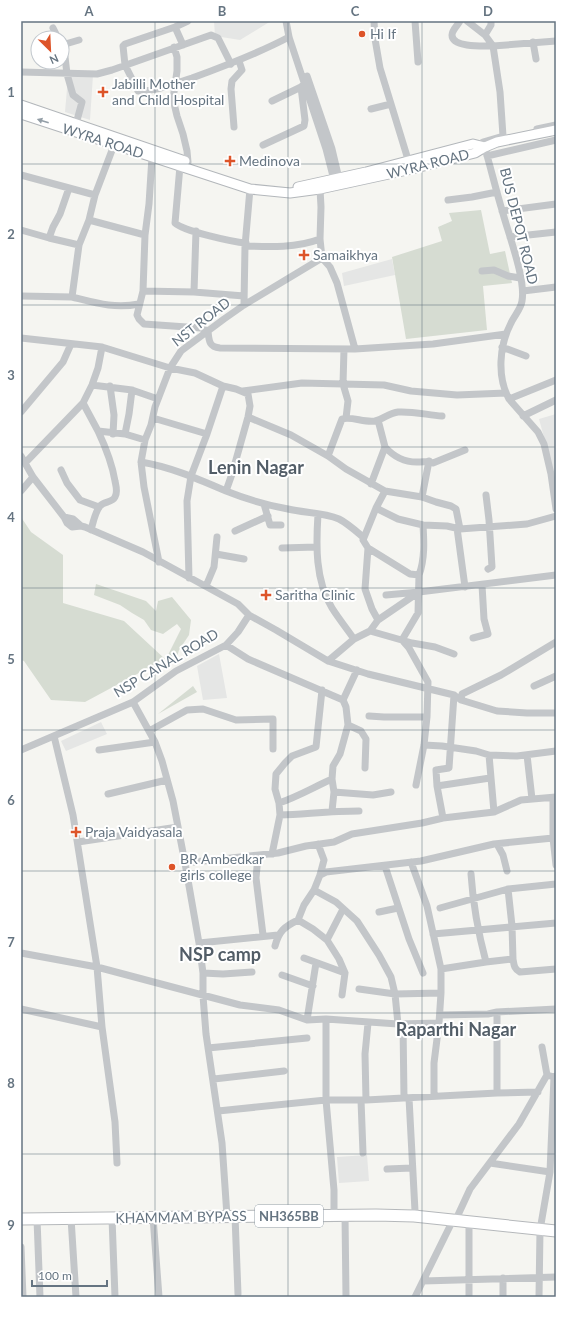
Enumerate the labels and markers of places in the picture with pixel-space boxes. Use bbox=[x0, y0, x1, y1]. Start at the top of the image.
place label: Hi If bbox=[370, 25, 396, 42]
marker: Hi If bbox=[357, 29, 367, 39]
place label: Jabilli Mother and Child Hospital bbox=[112, 75, 224, 108]
marker: Jabilli Mother and Child Hospital bbox=[97, 86, 109, 98]
place label: Medinova bbox=[239, 152, 300, 169]
marker: Medinova bbox=[224, 155, 236, 167]
place label: Samaikhya bbox=[313, 246, 378, 263]
marker: Samaikhya bbox=[298, 249, 310, 261]
place label: Saritha Clinic bbox=[275, 586, 355, 603]
marker: Saritha Clinic bbox=[260, 589, 272, 601]
place label: Praja Vaidyasala bbox=[85, 823, 183, 840]
marker: Praja Vaidyasala bbox=[70, 826, 82, 838]
place label: BR Ambedkar girls college bbox=[180, 850, 264, 883]
marker: BR Ambedkar girls college bbox=[167, 862, 177, 872]

